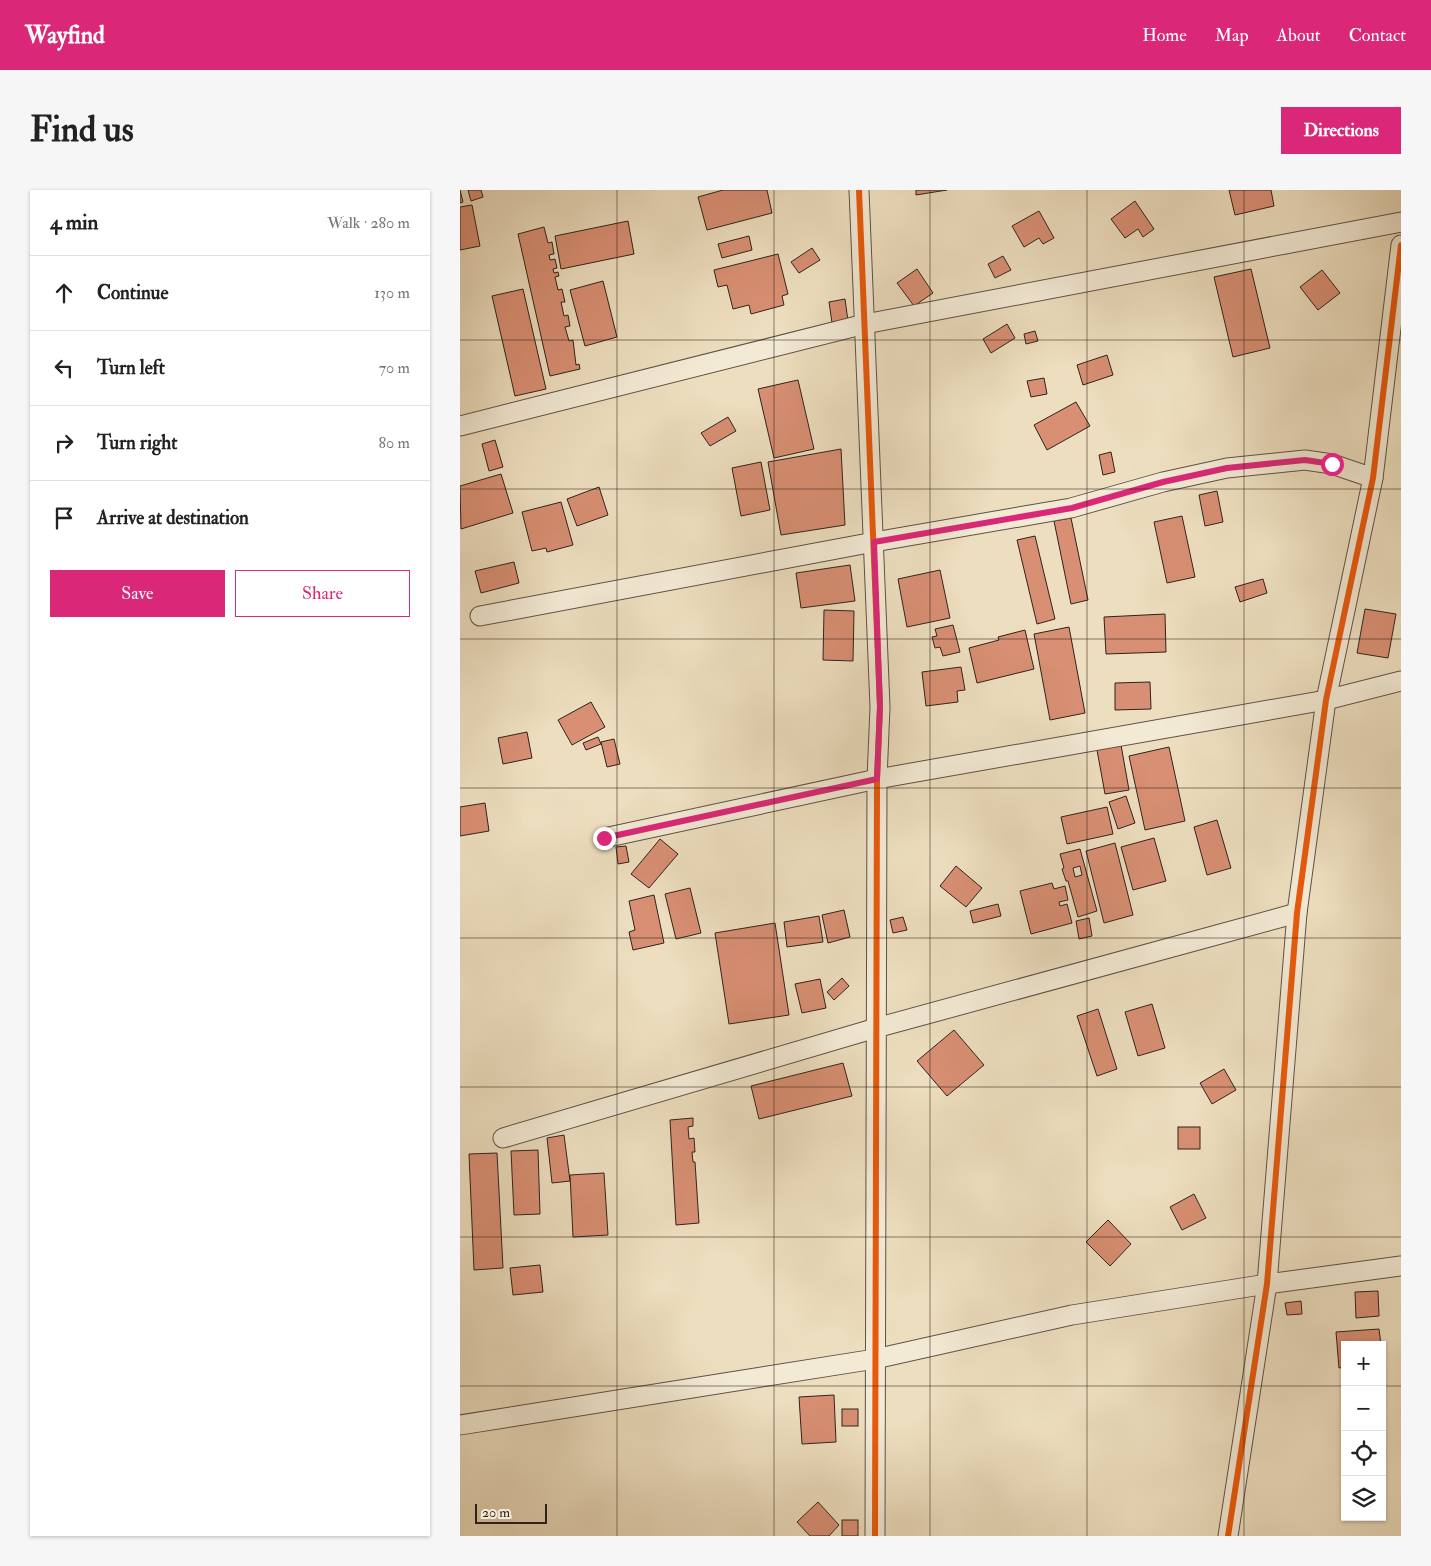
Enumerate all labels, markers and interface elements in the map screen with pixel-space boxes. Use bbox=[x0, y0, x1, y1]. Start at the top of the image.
text: Wayfind bbox=[25, 20, 105, 51]
text: Home bbox=[1142, 24, 1187, 47]
text: Map bbox=[1215, 24, 1249, 47]
text: About bbox=[1277, 24, 1321, 47]
text: Contact bbox=[1349, 24, 1406, 47]
button: Directions bbox=[1281, 107, 1401, 154]
text: Find us bbox=[30, 108, 134, 152]
text: 4 min bbox=[50, 209, 98, 236]
text: Walk · 280 m bbox=[327, 213, 410, 233]
icon: ahead bbox=[50, 279, 78, 307]
text: Continue bbox=[97, 281, 168, 305]
text: 130 m bbox=[374, 283, 410, 303]
icon: left bbox=[50, 354, 78, 382]
text: Turn left bbox=[97, 356, 165, 380]
text: 70 m bbox=[379, 358, 410, 378]
icon: right bbox=[50, 429, 78, 457]
text: Turn right bbox=[97, 431, 177, 455]
text: 80 m bbox=[379, 433, 410, 453]
route start bbox=[1321, 453, 1344, 476]
icon: arrive bbox=[50, 504, 78, 532]
text: Arrive at destination bbox=[97, 506, 249, 530]
button: Save bbox=[50, 570, 225, 617]
button: Share bbox=[235, 570, 410, 617]
route end bbox=[593, 827, 616, 850]
map controls bbox=[1341, 1341, 1386, 1521]
button: + bbox=[1341, 1341, 1386, 1386]
button: − bbox=[1341, 1386, 1386, 1431]
button: locate bbox=[1341, 1431, 1386, 1476]
button: layers bbox=[1341, 1476, 1386, 1521]
scale bar bbox=[475, 1501, 548, 1524]
text: 20 m bbox=[482, 1504, 510, 1521]

